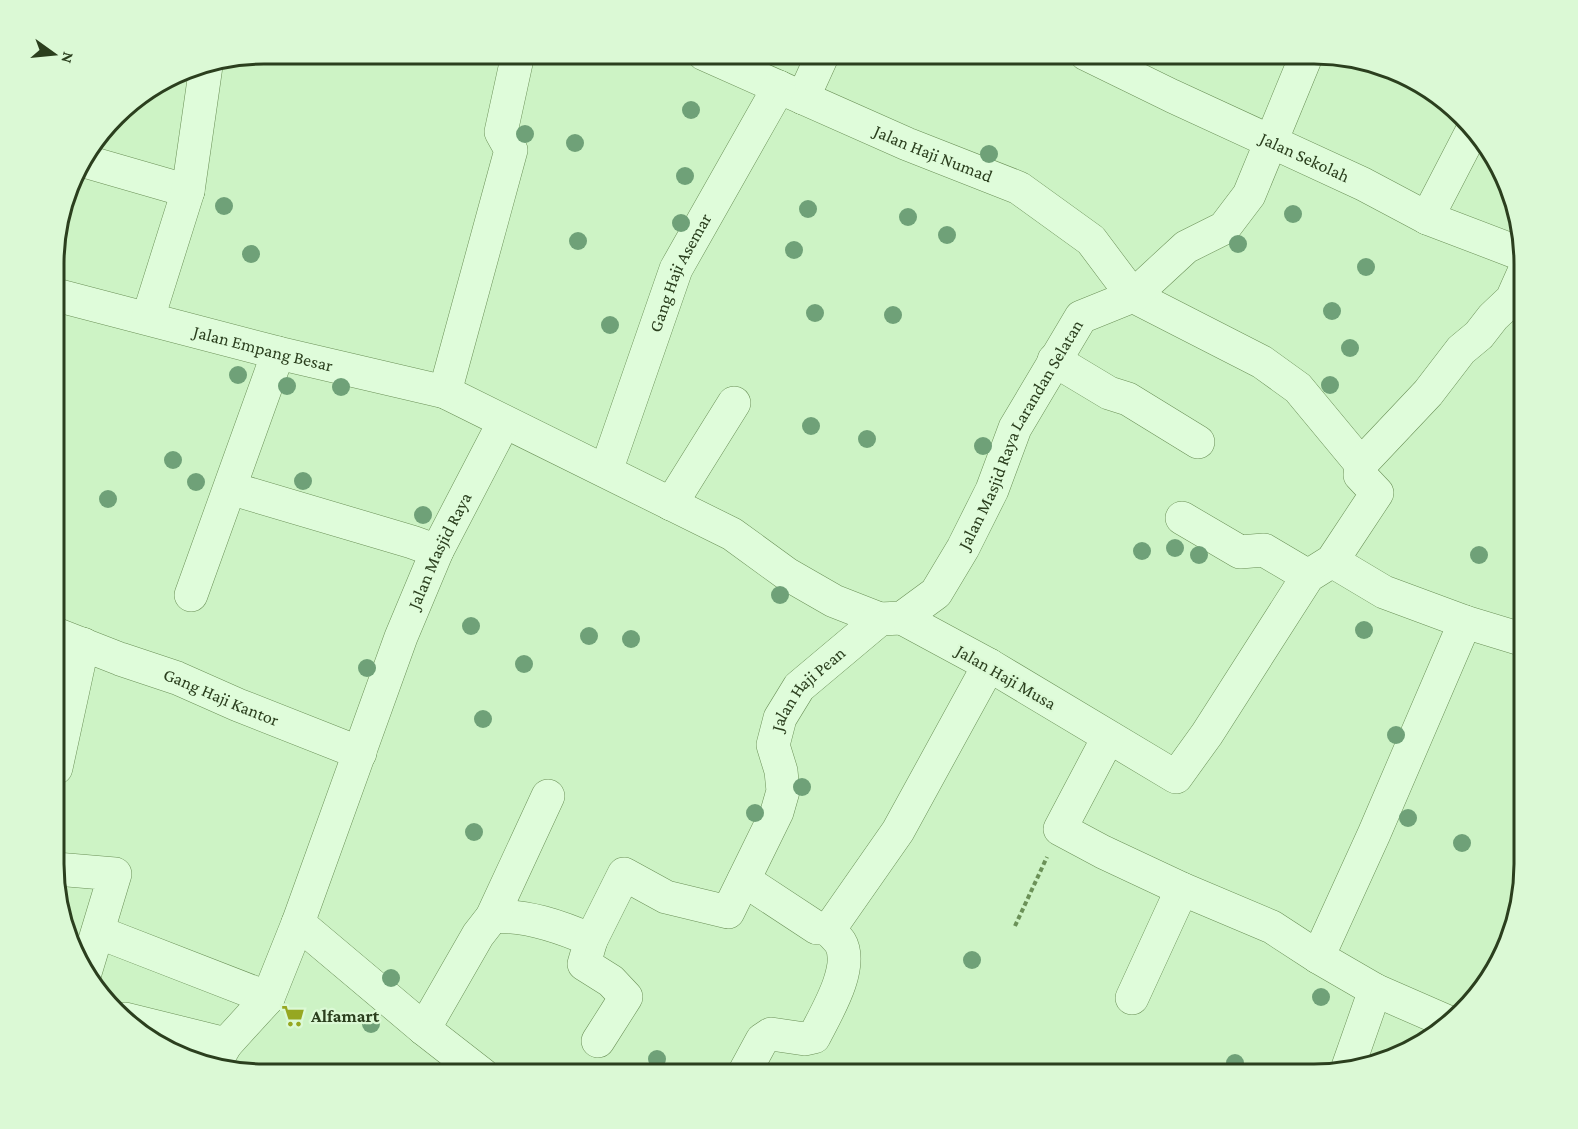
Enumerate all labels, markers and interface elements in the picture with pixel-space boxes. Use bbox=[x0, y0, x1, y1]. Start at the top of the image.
north arrow bbox=[24, 24, 84, 84]
text: N bbox=[58, 50, 78, 65]
street label: Jalan Haji Numad bbox=[869, 120, 996, 187]
street label: Jalan Sekolah bbox=[1255, 127, 1353, 187]
street label: Gang Haji Asemar bbox=[645, 209, 716, 335]
street label: Jalan Masjid Raya Larandan Selatan bbox=[953, 316, 1087, 555]
street label: Jalan Empang Besar bbox=[189, 321, 336, 376]
street label: Jalan Masjid Raya bbox=[403, 489, 476, 614]
street label: Jalan Haji Musa bbox=[950, 639, 1060, 715]
street label: Jalan Haji Pean bbox=[766, 642, 850, 735]
street label: Gang Haji Kantor bbox=[161, 664, 282, 730]
supermarket icon: Alfamart bbox=[280, 1003, 306, 1029]
place label: Alfamart bbox=[310, 1006, 380, 1026]

